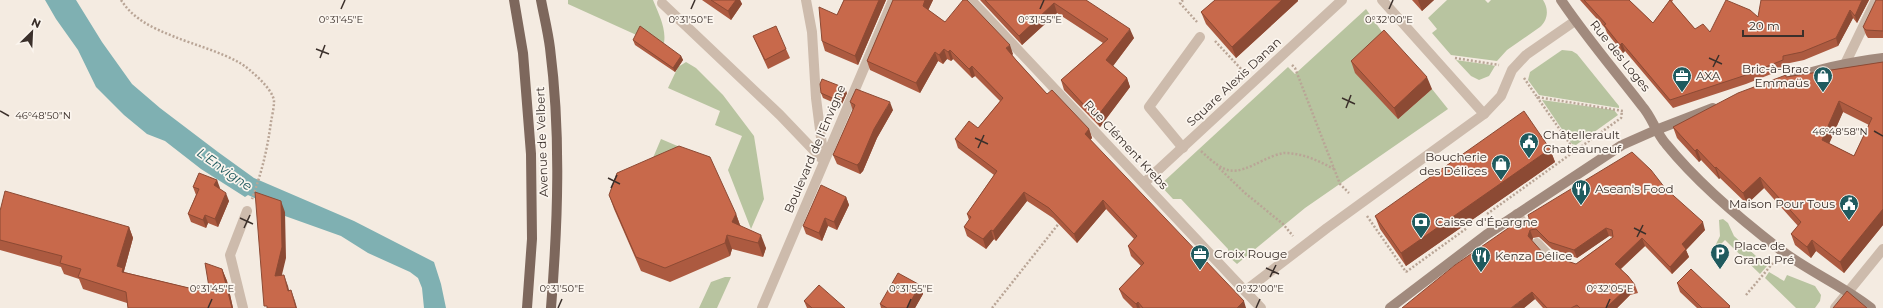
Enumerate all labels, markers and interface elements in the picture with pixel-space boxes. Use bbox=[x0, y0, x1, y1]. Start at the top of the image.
north arrow bbox=[12, 12, 52, 52]
scale bar bbox=[1743, 12, 1803, 38]
text: 0°31'45"E bbox=[319, 13, 364, 26]
text: 0°31'50"E bbox=[668, 13, 714, 26]
text: 0°31'55"E bbox=[1018, 13, 1062, 26]
text: 0°32'00"E bbox=[1365, 13, 1413, 26]
text: N bbox=[29, 15, 43, 31]
street label: Rue des Loges bbox=[1587, 17, 1654, 94]
text: 20 m bbox=[1749, 18, 1780, 33]
street label: Square Alexis Danan bbox=[1183, 34, 1284, 129]
place label: Bric-à-Brac Emmaüs bbox=[1742, 61, 1809, 90]
office icon: AXA bbox=[1671, 65, 1693, 93]
shop icon: Bric-à-Brac Emmaüs bbox=[1812, 65, 1834, 93]
place label: AXA bbox=[1696, 68, 1721, 83]
street label: Boulevard de l'Envigne bbox=[781, 82, 848, 215]
street label: Avenue de Velbert bbox=[532, 86, 551, 197]
street label: Rue Clément Krebs bbox=[1081, 97, 1172, 192]
text: 46°48'50"N bbox=[15, 109, 71, 122]
text: 46°48'58"N bbox=[1812, 125, 1868, 138]
place label: Châtellerault Chateauneuf bbox=[1543, 127, 1622, 156]
public building icon: Châtellerault Chateauneuf bbox=[1518, 131, 1540, 159]
water label: L'Envigne bbox=[194, 144, 256, 194]
place label: Boucherie des Délices bbox=[1419, 149, 1487, 178]
shop icon: Boucherie des Délices bbox=[1490, 153, 1512, 181]
restaurant icon: Asean's Food bbox=[1570, 178, 1592, 206]
place label: Asean's Food bbox=[1595, 181, 1674, 196]
public building icon: Maison Pour Tous bbox=[1838, 193, 1860, 221]
place label: Maison Pour Tous bbox=[1729, 196, 1835, 211]
bank icon: Caisse d'Épargne bbox=[1410, 211, 1432, 239]
place label: Caisse d'Épargne bbox=[1435, 214, 1538, 229]
place label: Place de Grand Pré bbox=[1734, 238, 1794, 267]
parking icon: Place de Grand Pré bbox=[1709, 242, 1731, 270]
office icon: Croix Rouge bbox=[1189, 243, 1211, 271]
restaurant icon: Kenza Délice bbox=[1470, 245, 1492, 273]
place label: Croix Rouge bbox=[1214, 246, 1287, 261]
place label: Kenza Délice bbox=[1495, 248, 1572, 263]
text: 0°31'45"E bbox=[190, 282, 235, 295]
text: 0°31'50"E bbox=[539, 282, 585, 295]
text: 0°31'55"E bbox=[889, 282, 933, 295]
text: 0°32'00"E bbox=[1236, 282, 1284, 295]
text: 0°32'05"E bbox=[1586, 282, 1634, 295]

